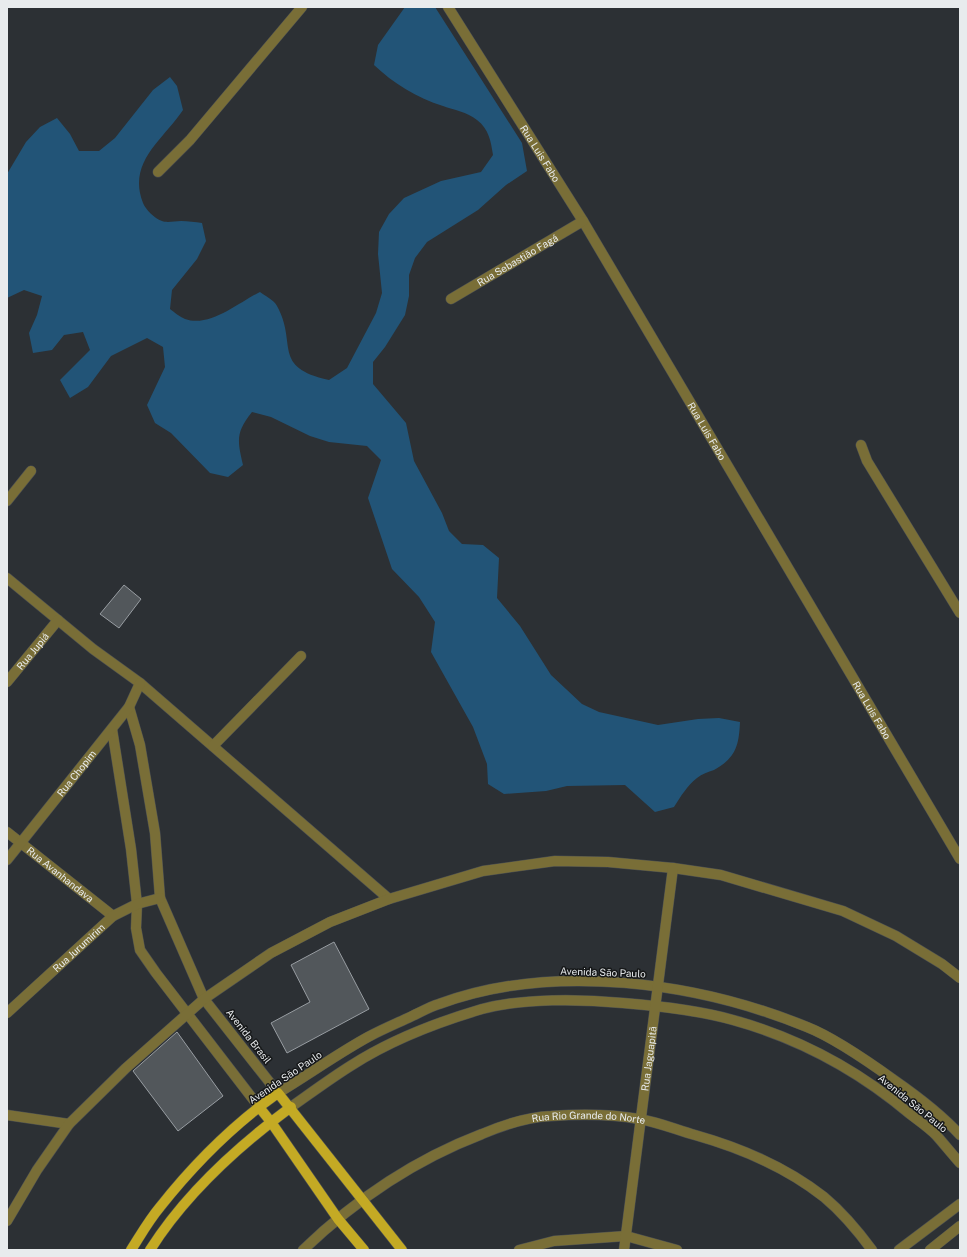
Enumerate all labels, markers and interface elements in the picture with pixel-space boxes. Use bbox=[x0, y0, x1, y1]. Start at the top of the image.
street label: Rua Luis Fabo bbox=[518, 123, 563, 184]
street label: Rua Sebastião Fagá bbox=[475, 231, 560, 288]
street label: Rua Luis Fabo bbox=[685, 400, 729, 462]
street label: Rua Jupiá bbox=[14, 630, 51, 672]
street label: Rua Luis Fabo bbox=[850, 679, 894, 741]
street label: Rua Chopim bbox=[54, 748, 98, 799]
street label: Rua Avanhandava bbox=[24, 844, 96, 904]
street label: Rua Jurumirim bbox=[50, 921, 107, 974]
street label: Avenida São Paulo bbox=[560, 965, 646, 980]
street label: Avenida Brasil bbox=[224, 1006, 274, 1066]
street label: Rua Jaguapitã bbox=[638, 1025, 659, 1092]
street label: Avenida São Paulo bbox=[246, 1048, 324, 1106]
street label: Avenida São Paulo bbox=[876, 1071, 950, 1135]
street label: Rua Rio Grande do Norte bbox=[531, 1109, 647, 1126]

